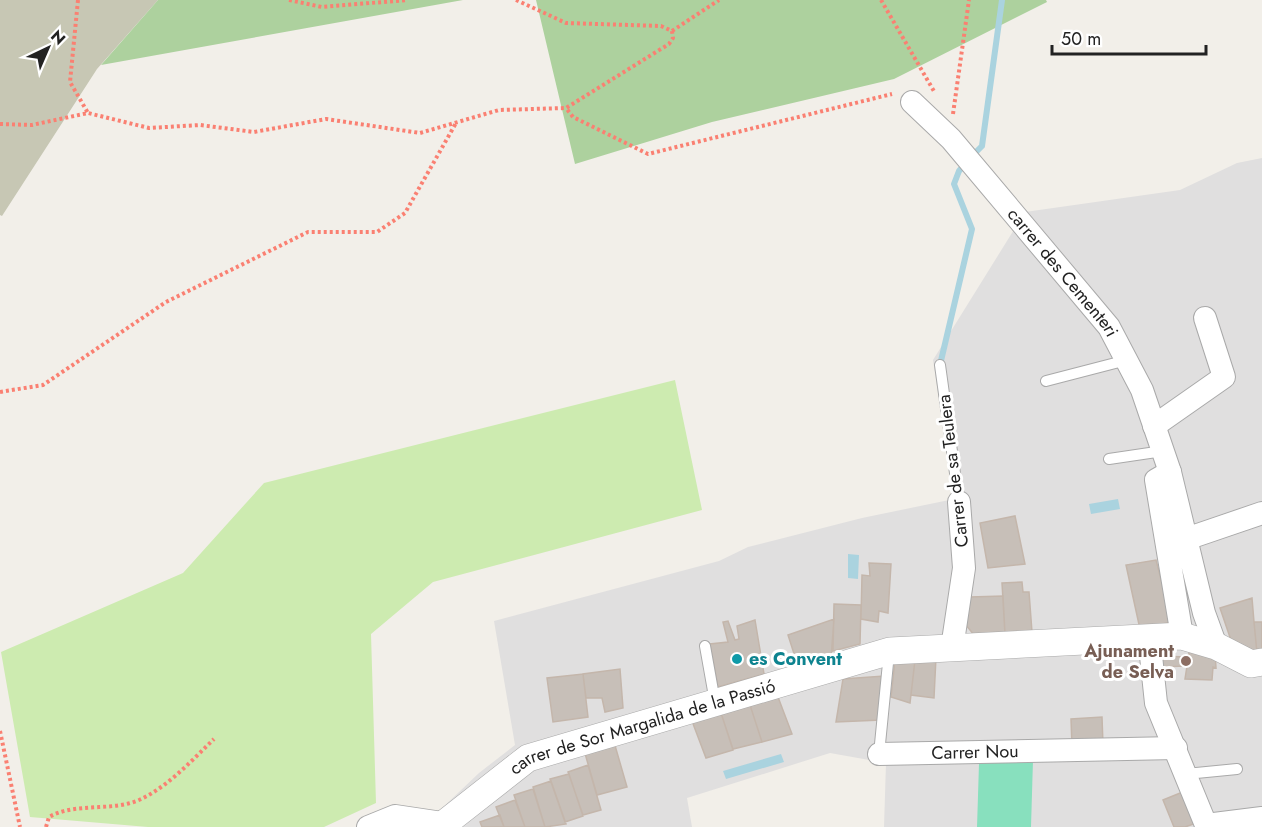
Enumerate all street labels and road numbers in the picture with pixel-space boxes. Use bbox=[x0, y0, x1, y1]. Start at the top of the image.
street label: carrer des Cementeri bbox=[1001, 202, 1125, 341]
street label: Carrer de sa Teulera bbox=[931, 393, 975, 549]
street label: carrer de Sor Margalida de la Passió bbox=[504, 673, 778, 781]
street label: Carrer Nou bbox=[931, 738, 1019, 766]

